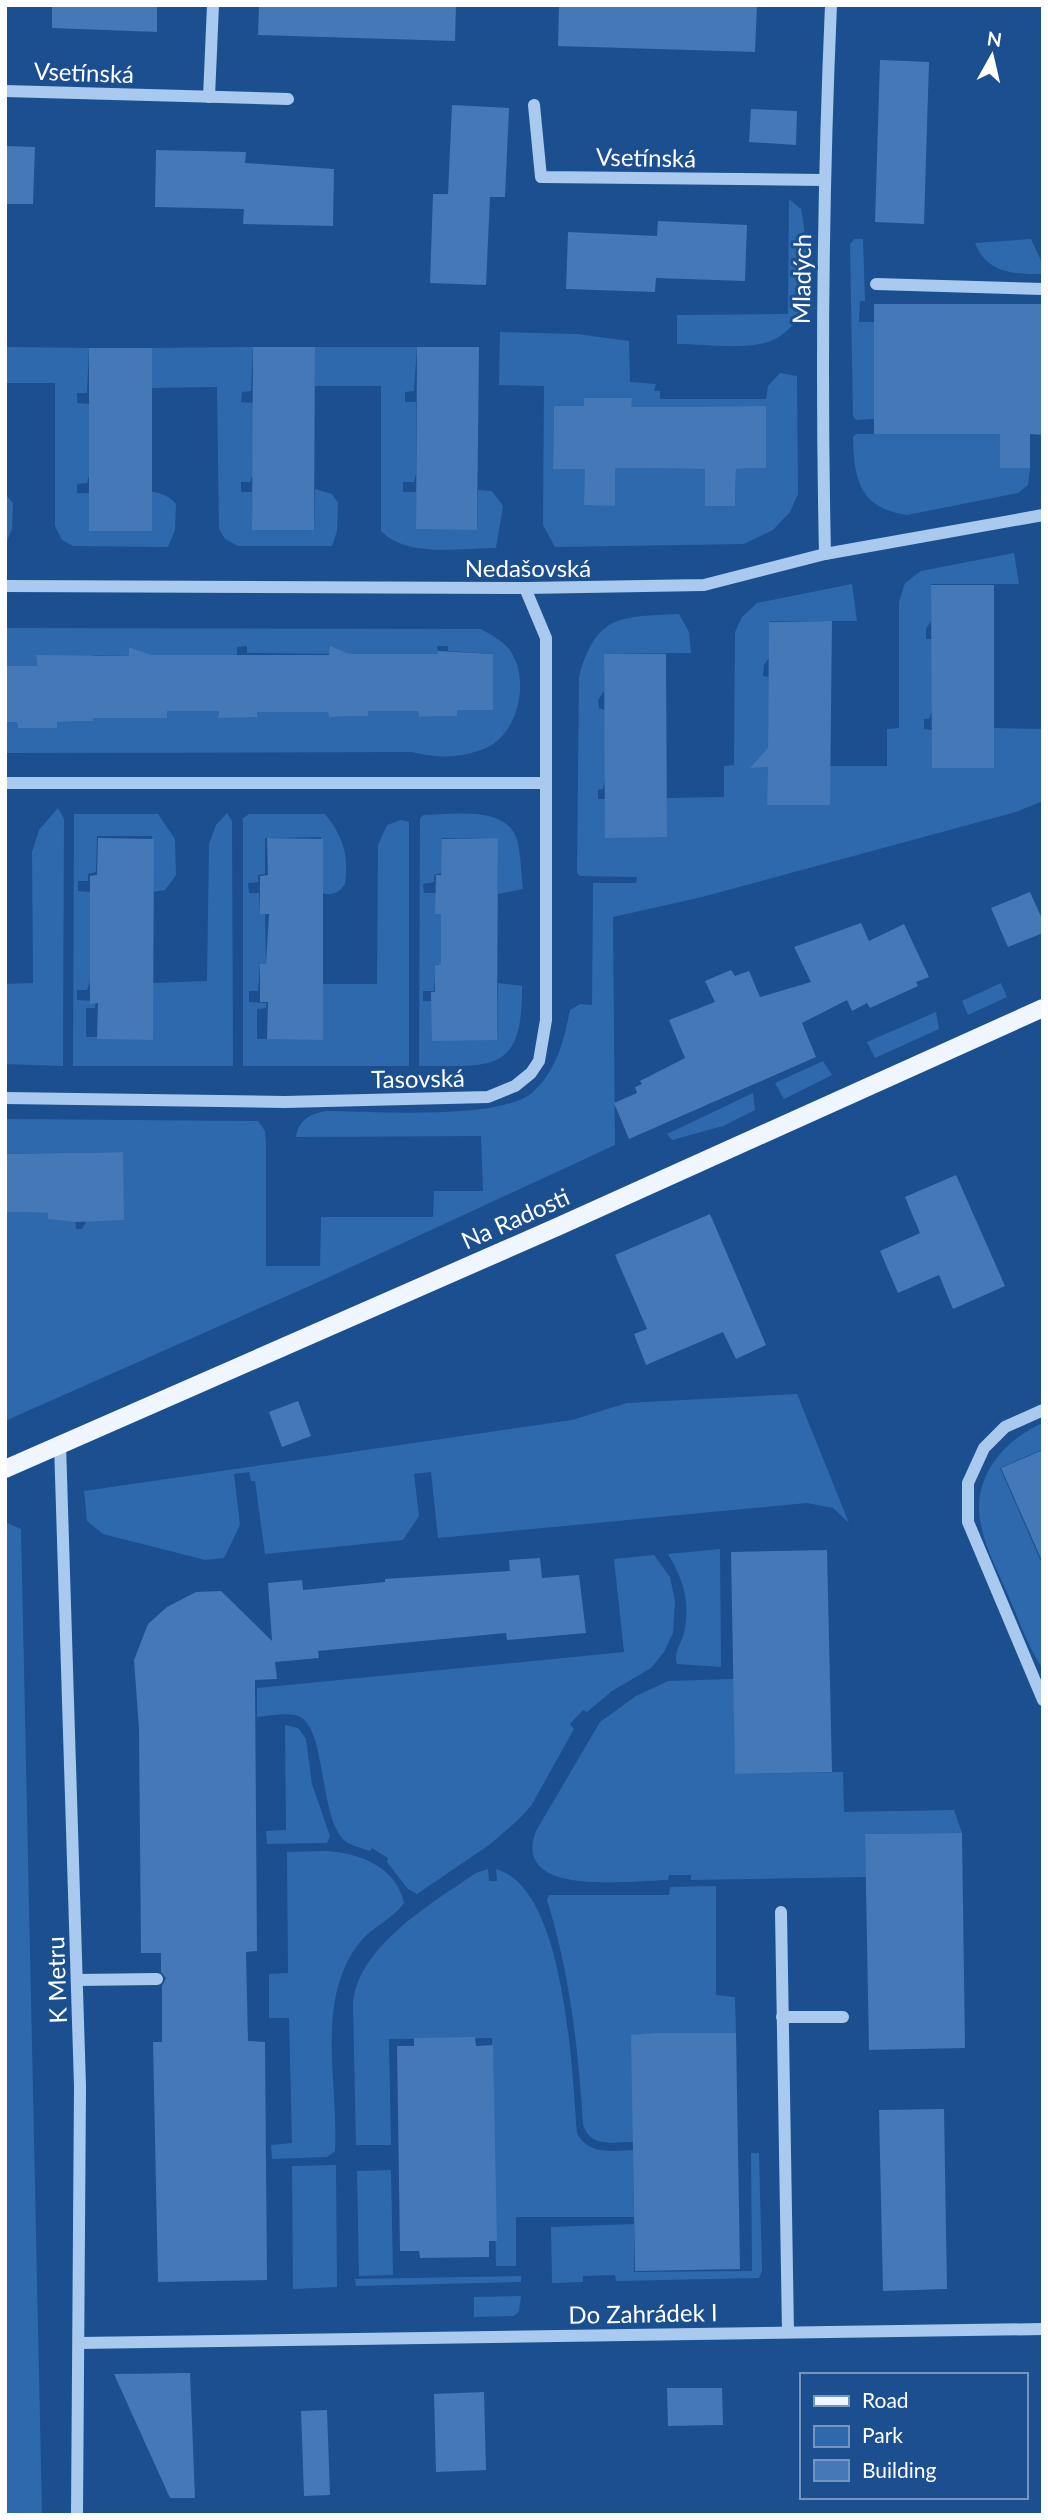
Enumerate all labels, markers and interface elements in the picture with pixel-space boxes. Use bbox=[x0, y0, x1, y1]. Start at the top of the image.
north arrow bbox=[957, 21, 1027, 91]
text: N bbox=[986, 26, 1003, 51]
street label: Vsetínská bbox=[33, 56, 135, 88]
street label: Vsetínská bbox=[596, 142, 696, 172]
street label: Mladých bbox=[786, 234, 816, 324]
street label: Nedašovská bbox=[465, 553, 591, 582]
street label: Tasovská bbox=[371, 1063, 465, 1093]
street label: Na Radosti bbox=[457, 1181, 573, 1255]
street label: K Metru bbox=[40, 1936, 72, 2024]
street label: Do Zahrádek I bbox=[568, 2297, 718, 2329]
legend bbox=[800, 2373, 1027, 2499]
text: Road bbox=[862, 2387, 909, 2412]
text: Park bbox=[862, 2422, 903, 2447]
text: Building bbox=[862, 2457, 937, 2482]

